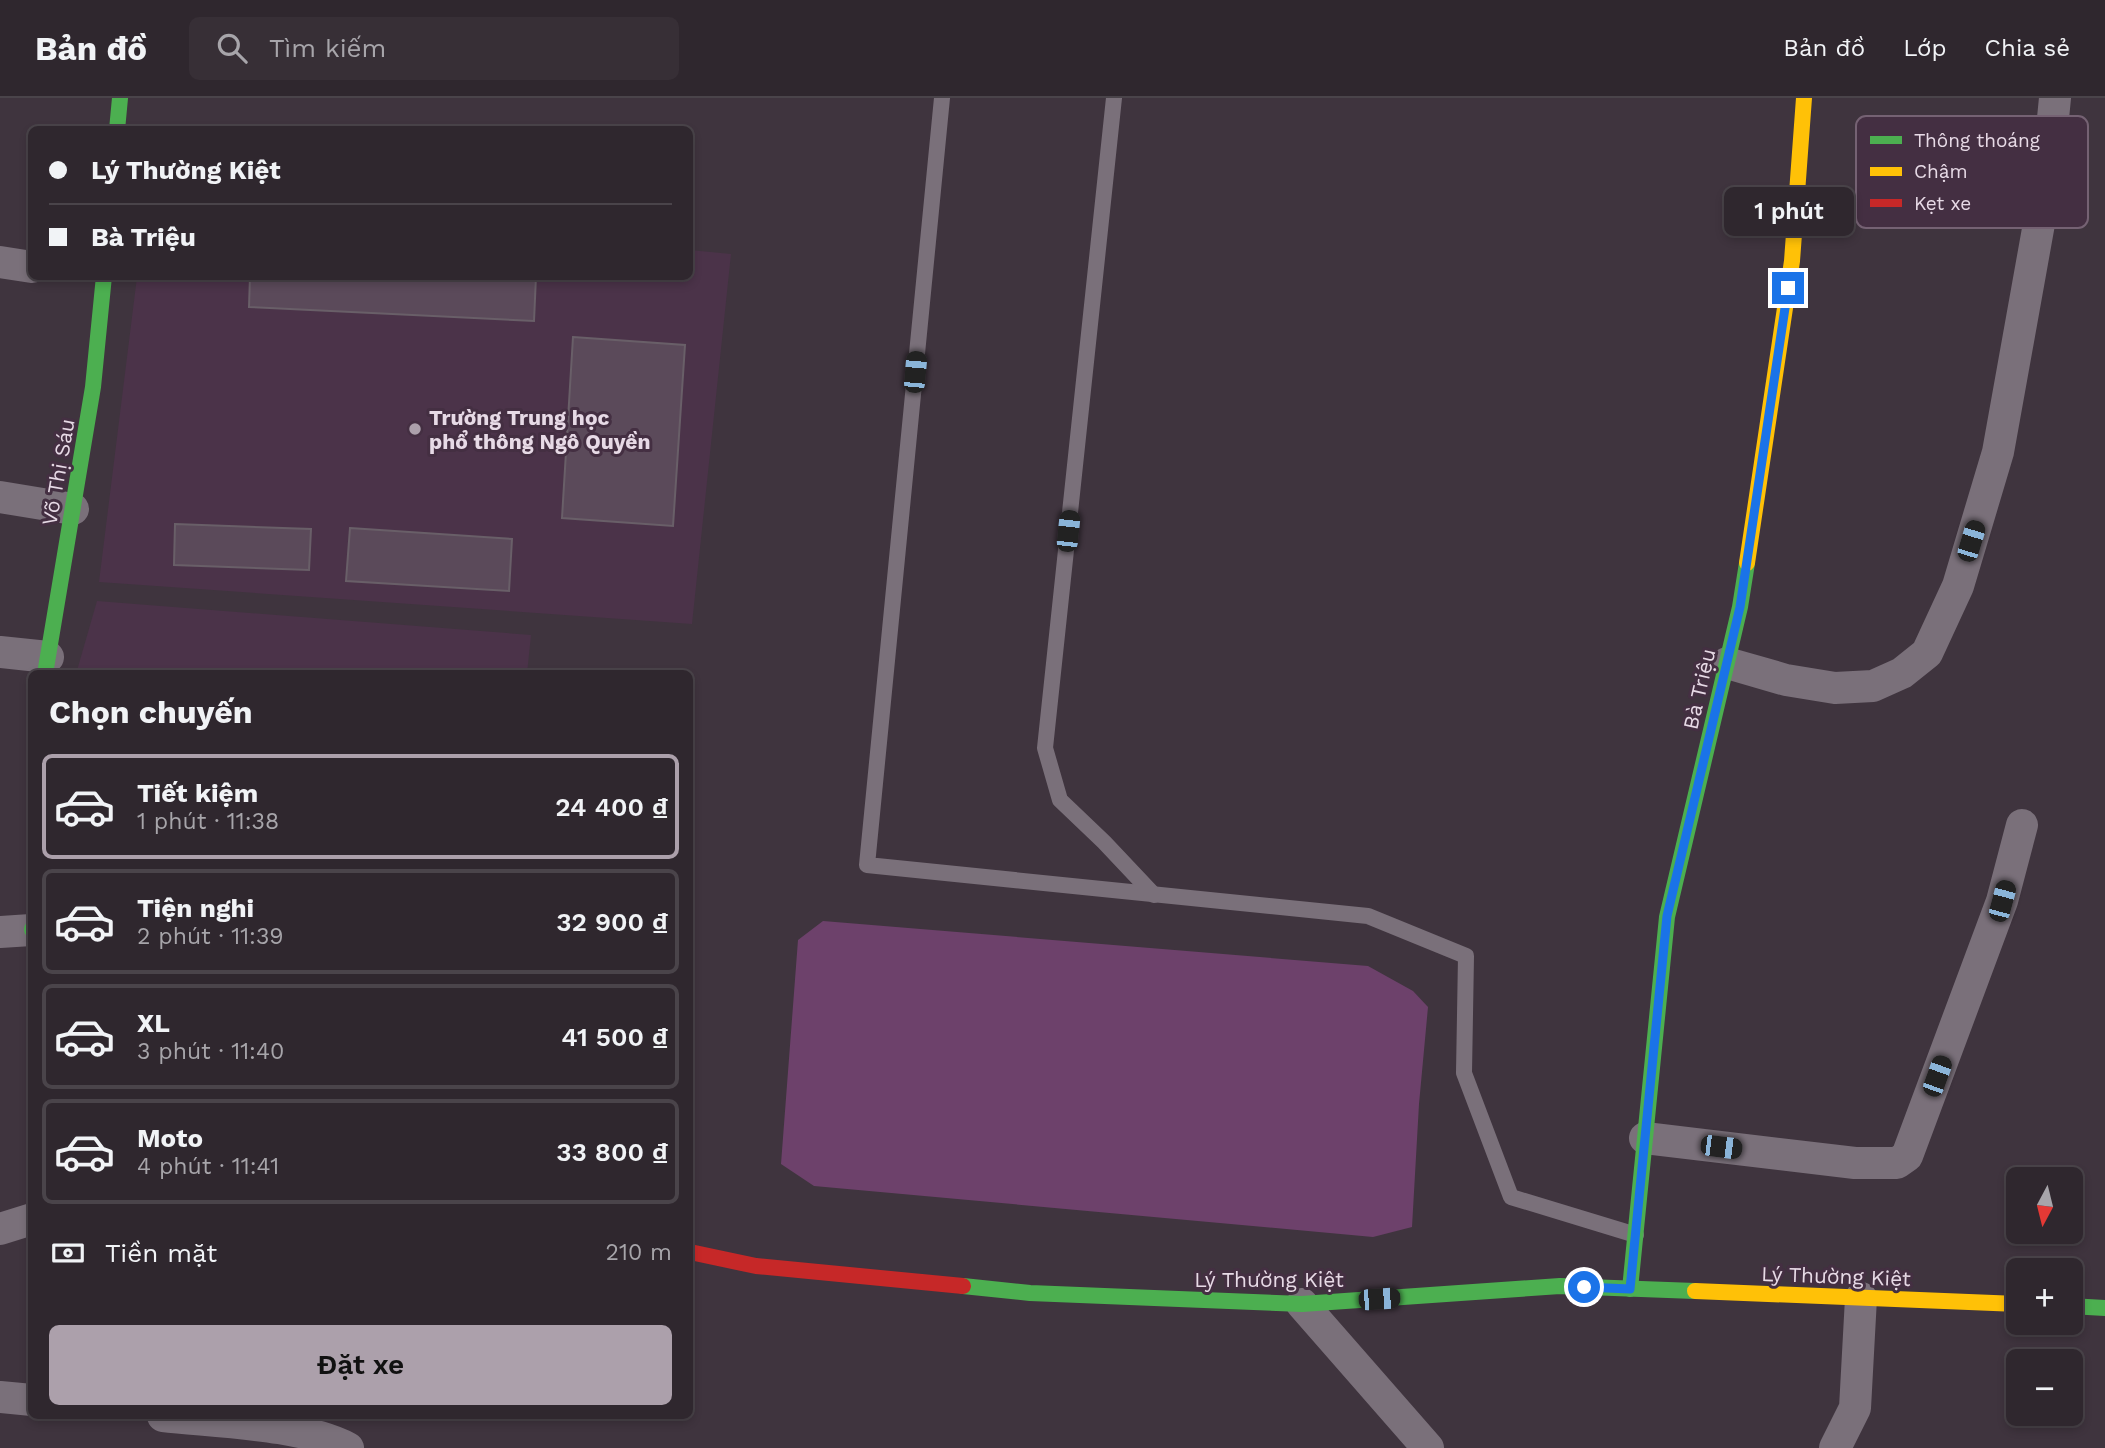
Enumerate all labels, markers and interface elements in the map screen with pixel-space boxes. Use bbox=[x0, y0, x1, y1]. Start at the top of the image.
search box bbox=[189, 17, 679, 80]
text: Bản đồ bbox=[35, 29, 147, 68]
icon: search bbox=[213, 29, 251, 67]
text: Tìm kiếm bbox=[269, 33, 386, 63]
text: Bản đồ bbox=[1783, 34, 1865, 62]
text: Lớp bbox=[1903, 34, 1947, 62]
text: Chia sẻ bbox=[1985, 34, 2070, 62]
legend bbox=[1856, 116, 2088, 228]
text: Thông thoáng bbox=[1914, 129, 2041, 152]
text: Lý Thường Kiệt bbox=[91, 155, 281, 185]
text: Chậm bbox=[1914, 160, 1968, 183]
callout: 1 phút bbox=[1723, 186, 1853, 236]
text: Kẹt xe bbox=[1914, 192, 1971, 215]
text: 1 phút bbox=[1754, 198, 1824, 225]
text: Bà Triệu bbox=[91, 222, 196, 252]
route end bbox=[1772, 272, 1804, 304]
car bbox=[903, 350, 928, 394]
place label: Trường Trung học phổ thông Ngô Quyền bbox=[429, 405, 651, 454]
street label: Võ Thị Sáu bbox=[36, 417, 80, 527]
marker: Trường Trung học phổ thông Ngô Quyền bbox=[407, 421, 423, 437]
car bbox=[1056, 509, 1081, 553]
car bbox=[1955, 518, 1988, 564]
street label: Bà Triệu bbox=[1678, 646, 1720, 732]
text: Chọn chuyến bbox=[49, 693, 253, 731]
icon: car bbox=[53, 775, 116, 838]
text: Tiết kiệm bbox=[137, 778, 258, 808]
text: 24 400 ₫ bbox=[555, 792, 668, 822]
text: 1 phút · 11:38 bbox=[137, 808, 279, 835]
car bbox=[1987, 878, 2018, 924]
icon: car bbox=[53, 890, 116, 953]
text: Tiện nghi bbox=[137, 893, 254, 923]
text: 32 900 ₫ bbox=[556, 907, 668, 937]
text: 2 phút · 11:39 bbox=[137, 923, 284, 950]
icon: car bbox=[53, 1005, 116, 1068]
text: XL bbox=[137, 1008, 170, 1038]
text: 41 500 ₫ bbox=[561, 1022, 668, 1052]
text: 3 phút · 11:40 bbox=[137, 1038, 284, 1065]
car bbox=[1920, 1053, 1955, 1099]
icon: car bbox=[53, 1120, 116, 1183]
text: Moto bbox=[137, 1123, 203, 1153]
car bbox=[1699, 1134, 1744, 1160]
text: 33 800 ₫ bbox=[556, 1137, 668, 1167]
text: 4 phút · 11:41 bbox=[137, 1153, 279, 1180]
north arrow bbox=[2006, 1167, 2082, 1244]
map controls bbox=[2006, 1167, 2083, 1426]
icon: cash bbox=[49, 1234, 87, 1272]
text: Tiền mặt bbox=[105, 1238, 217, 1268]
text: 210 m bbox=[606, 1239, 672, 1266]
button: + bbox=[2006, 1258, 2083, 1335]
street label: Lý Thường Kiệt bbox=[1761, 1261, 1911, 1291]
street label: Lý Thường Kiệt bbox=[1194, 1267, 1344, 1292]
route start bbox=[1568, 1271, 1600, 1303]
car bbox=[1358, 1287, 1401, 1311]
button: Đặt xe bbox=[49, 1325, 672, 1405]
button: − bbox=[2006, 1349, 2083, 1426]

